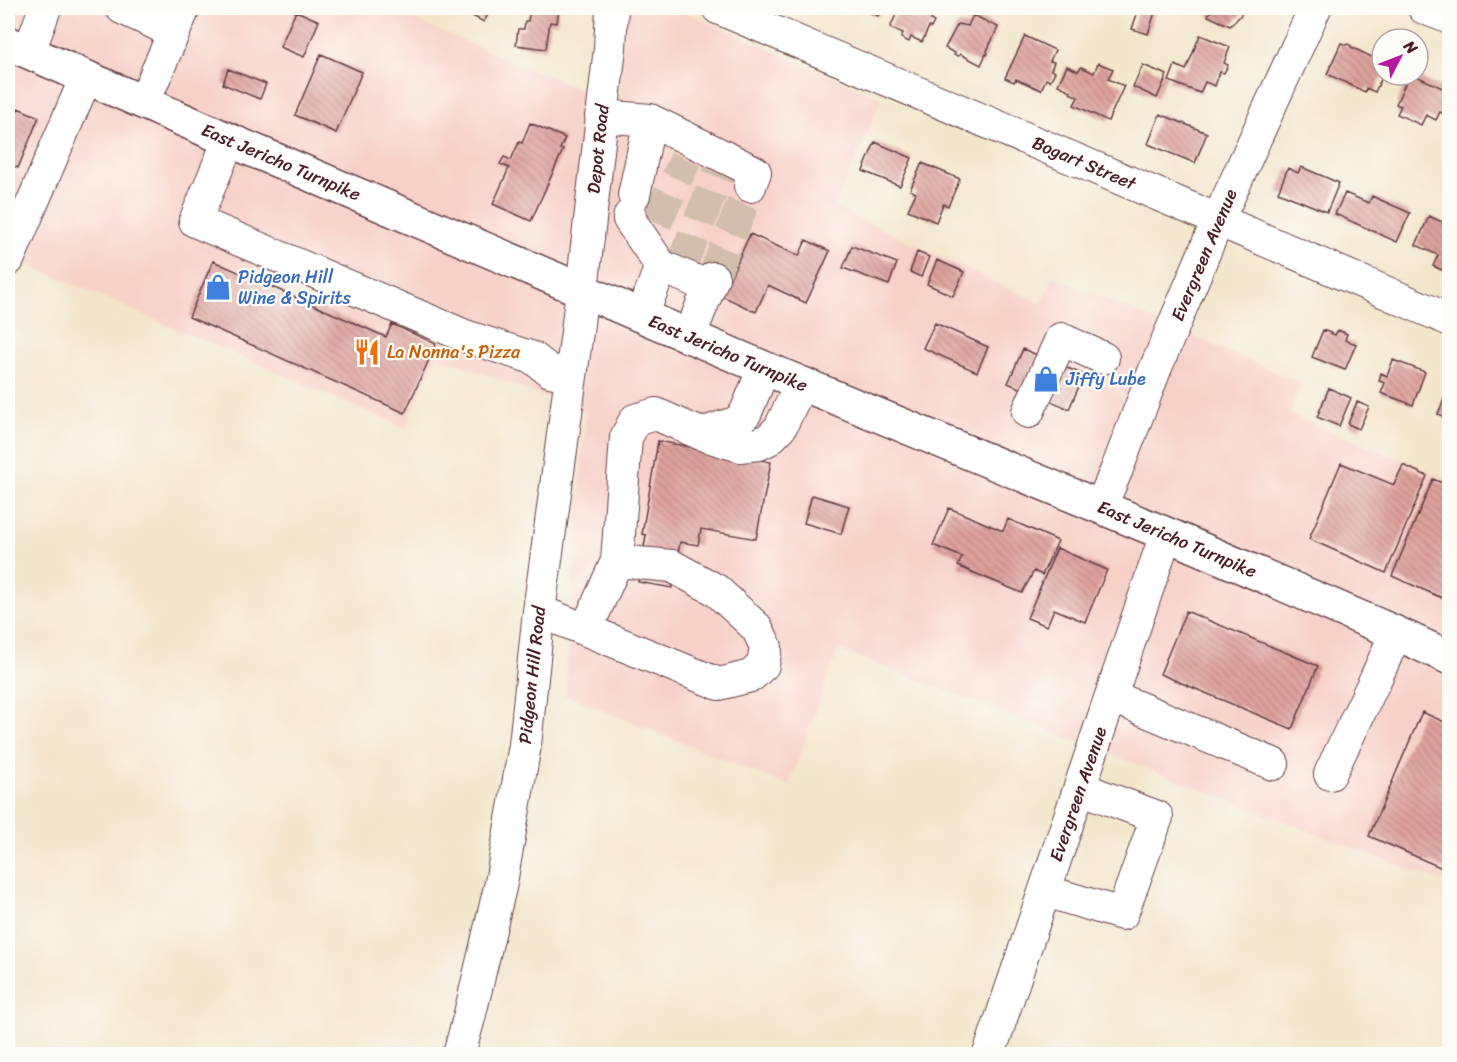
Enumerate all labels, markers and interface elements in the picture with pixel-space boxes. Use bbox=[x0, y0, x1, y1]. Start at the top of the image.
north arrow bbox=[1370, 27, 1430, 87]
text: N bbox=[1396, 33, 1426, 62]
street label: Depot Road bbox=[577, 101, 619, 195]
street label: East Jericho Turnpike bbox=[196, 114, 366, 210]
street label: Bogart Street bbox=[1027, 127, 1142, 200]
street label: Evergreen Avenue bbox=[1162, 183, 1246, 326]
place label: Pidgeon Hill Wine & Spirits bbox=[238, 261, 352, 314]
shop icon: Pidgeon Hill Wine & Spirits bbox=[203, 272, 233, 302]
street label: East Jericho Turnpike bbox=[643, 305, 813, 401]
place label: La Nonna's Pizza bbox=[387, 336, 521, 368]
restaurant icon: La Nonna's Pizza bbox=[352, 337, 382, 367]
place label: Jiffy Lube bbox=[1065, 363, 1146, 395]
shop icon: Jiffy Lube bbox=[1031, 364, 1061, 394]
street label: East Jericho Turnpike bbox=[1092, 491, 1262, 587]
street label: Pidgeon Hill Road bbox=[509, 603, 555, 745]
street label: Evergreen Avenue bbox=[1040, 722, 1116, 866]

